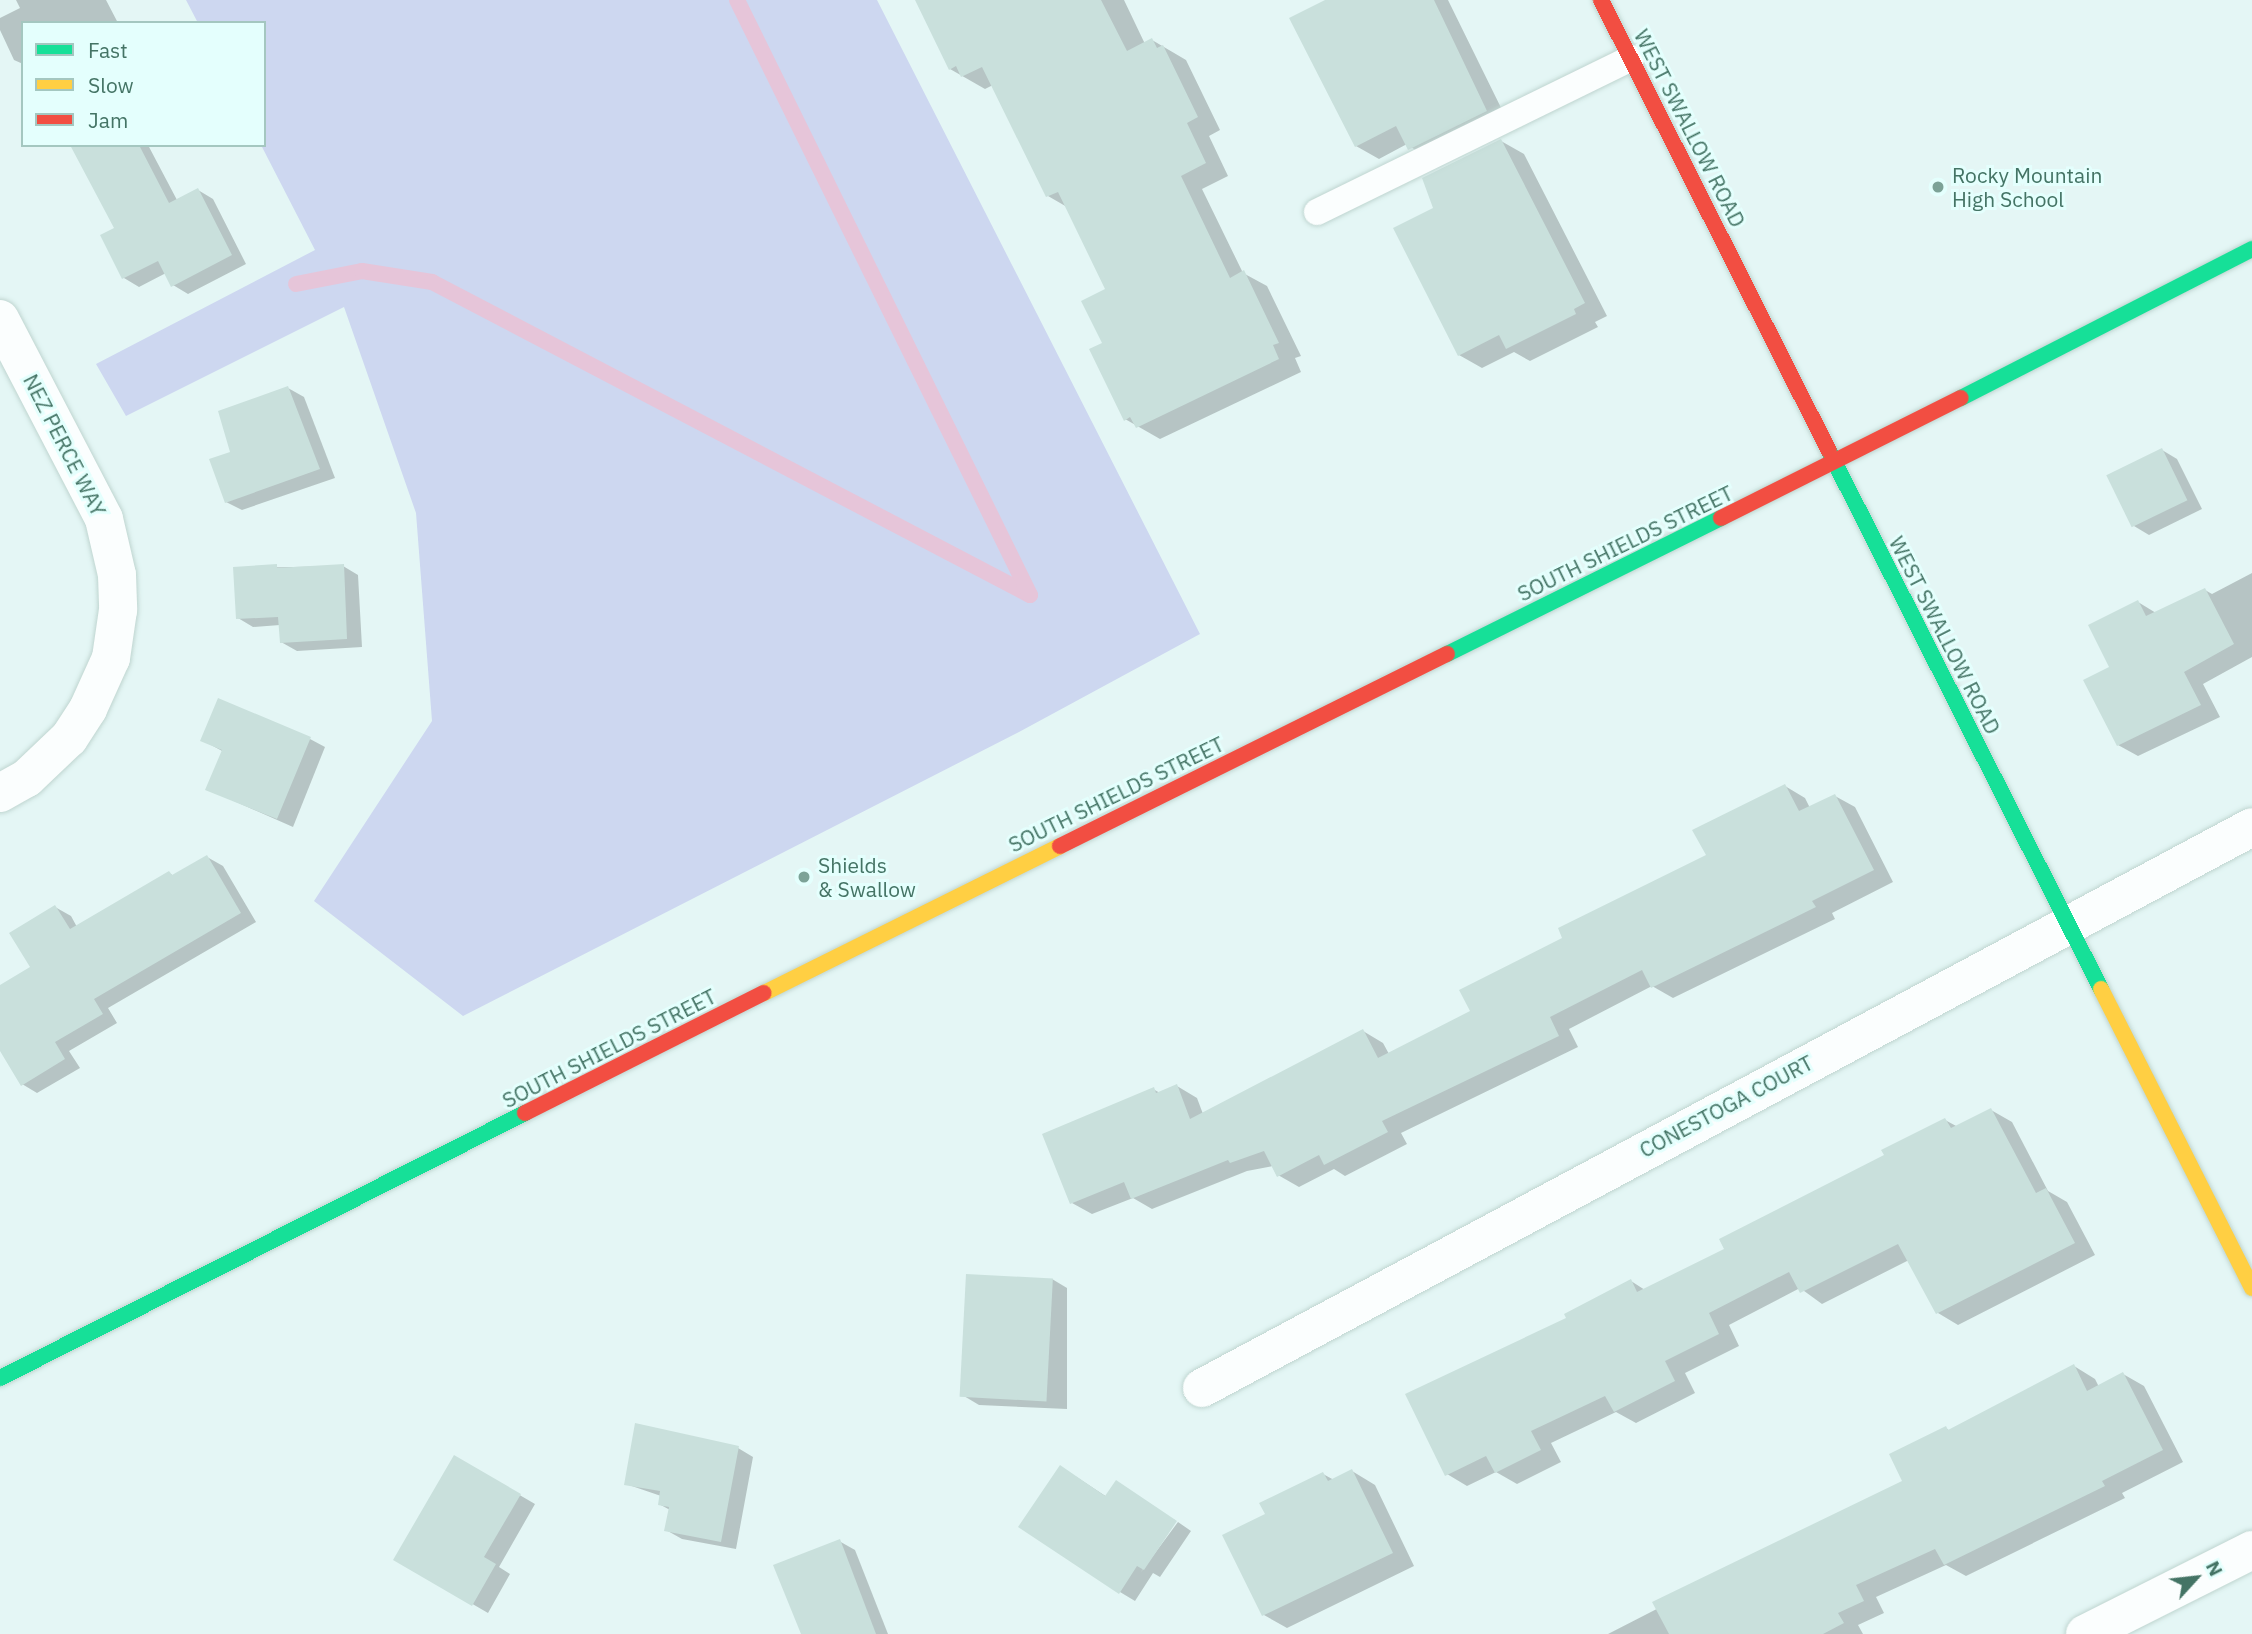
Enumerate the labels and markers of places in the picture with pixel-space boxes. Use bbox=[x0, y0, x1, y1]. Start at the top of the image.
place label: Rocky Mountain High School bbox=[1952, 162, 2102, 212]
marker: Rocky Mountain High School bbox=[1930, 179, 1946, 195]
place label: Shields & Swallow bbox=[818, 852, 916, 902]
marker: Shields & Swallow bbox=[796, 869, 812, 885]

